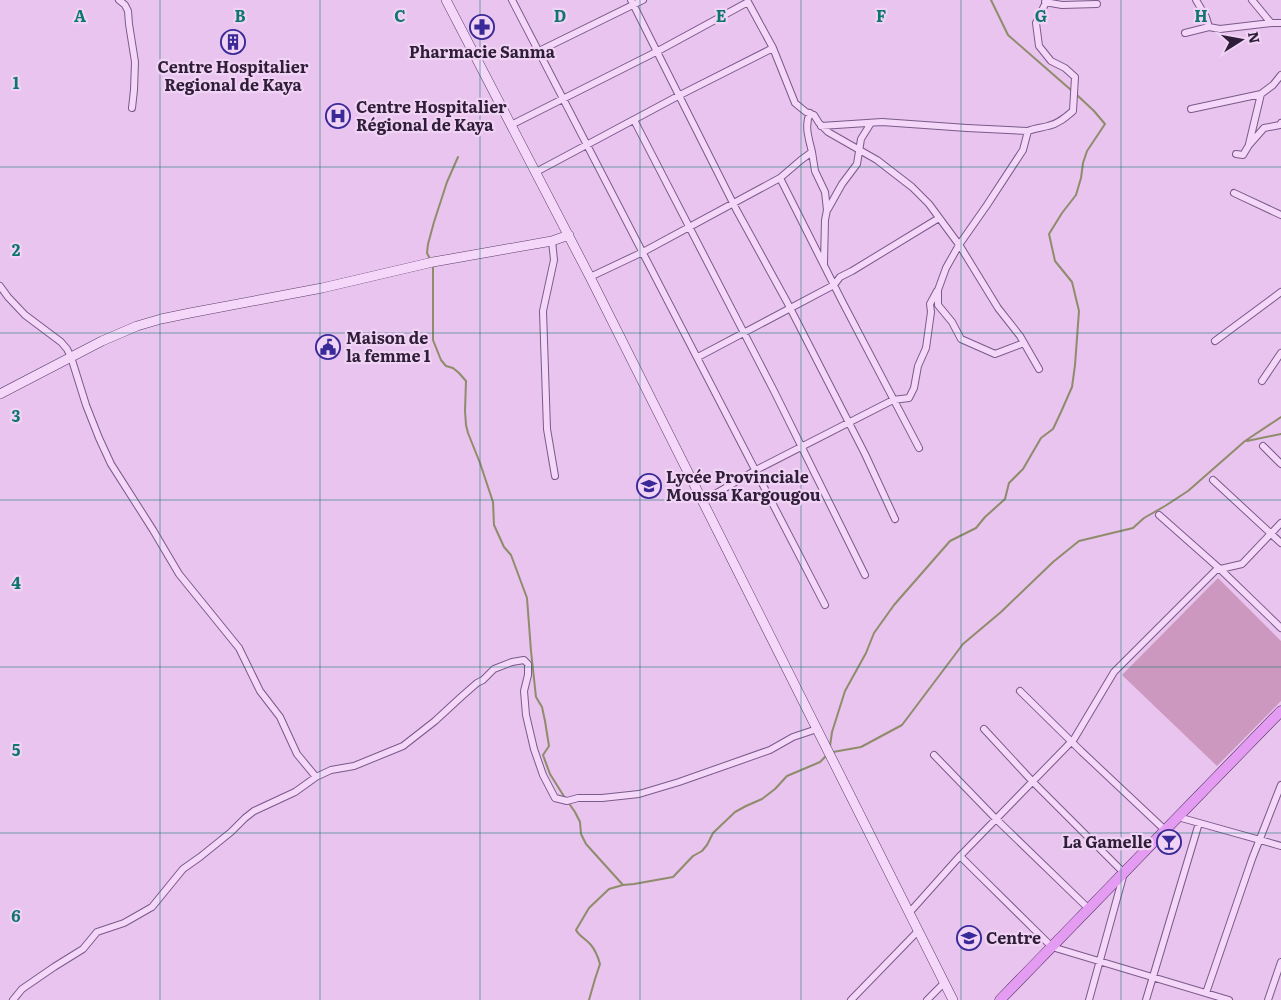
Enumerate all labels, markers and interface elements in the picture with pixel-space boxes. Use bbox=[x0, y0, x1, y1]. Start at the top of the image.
text: A bbox=[74, 3, 86, 27]
text: B bbox=[234, 3, 246, 27]
text: C bbox=[394, 3, 406, 27]
text: D bbox=[554, 3, 566, 27]
text: E bbox=[716, 3, 727, 27]
text: F bbox=[876, 3, 886, 27]
text: G bbox=[1035, 3, 1047, 27]
text: H bbox=[1194, 3, 1208, 27]
pharmacy icon: Pharmacie Sanma bbox=[469, 14, 495, 40]
north arrow bbox=[1216, 15, 1266, 65]
building icon: Centre Hospitalier Regional de Kaya bbox=[220, 29, 246, 55]
text: N bbox=[1244, 30, 1266, 45]
place label: Pharmacie Sanma bbox=[409, 39, 556, 63]
place label: Centre Hospitalier Regional de Kaya bbox=[158, 54, 309, 96]
text: 1 bbox=[13, 70, 20, 94]
place label: Centre Hospitalier Régional de Kaya bbox=[356, 94, 507, 136]
hospital icon: Centre Hospitalier Régional de Kaya bbox=[325, 103, 351, 129]
text: 2 bbox=[12, 237, 21, 261]
place label: Maison de la femme 1 bbox=[346, 325, 431, 367]
public building icon: Maison de la femme 1 bbox=[315, 334, 341, 360]
text: 3 bbox=[12, 403, 21, 427]
place label: Lycée Provinciale Moussa Kargougou bbox=[666, 464, 821, 506]
school or university icon: Lycée Provinciale Moussa Kargougou bbox=[636, 473, 662, 499]
text: 4 bbox=[11, 570, 21, 594]
text: 5 bbox=[12, 737, 21, 761]
place label: La Gamelle bbox=[1062, 829, 1152, 853]
bar icon: La Gamelle bbox=[1156, 829, 1182, 855]
text: 6 bbox=[11, 903, 21, 927]
school or university icon: Centre bbox=[956, 925, 982, 951]
place label: Centre bbox=[986, 925, 1041, 949]

